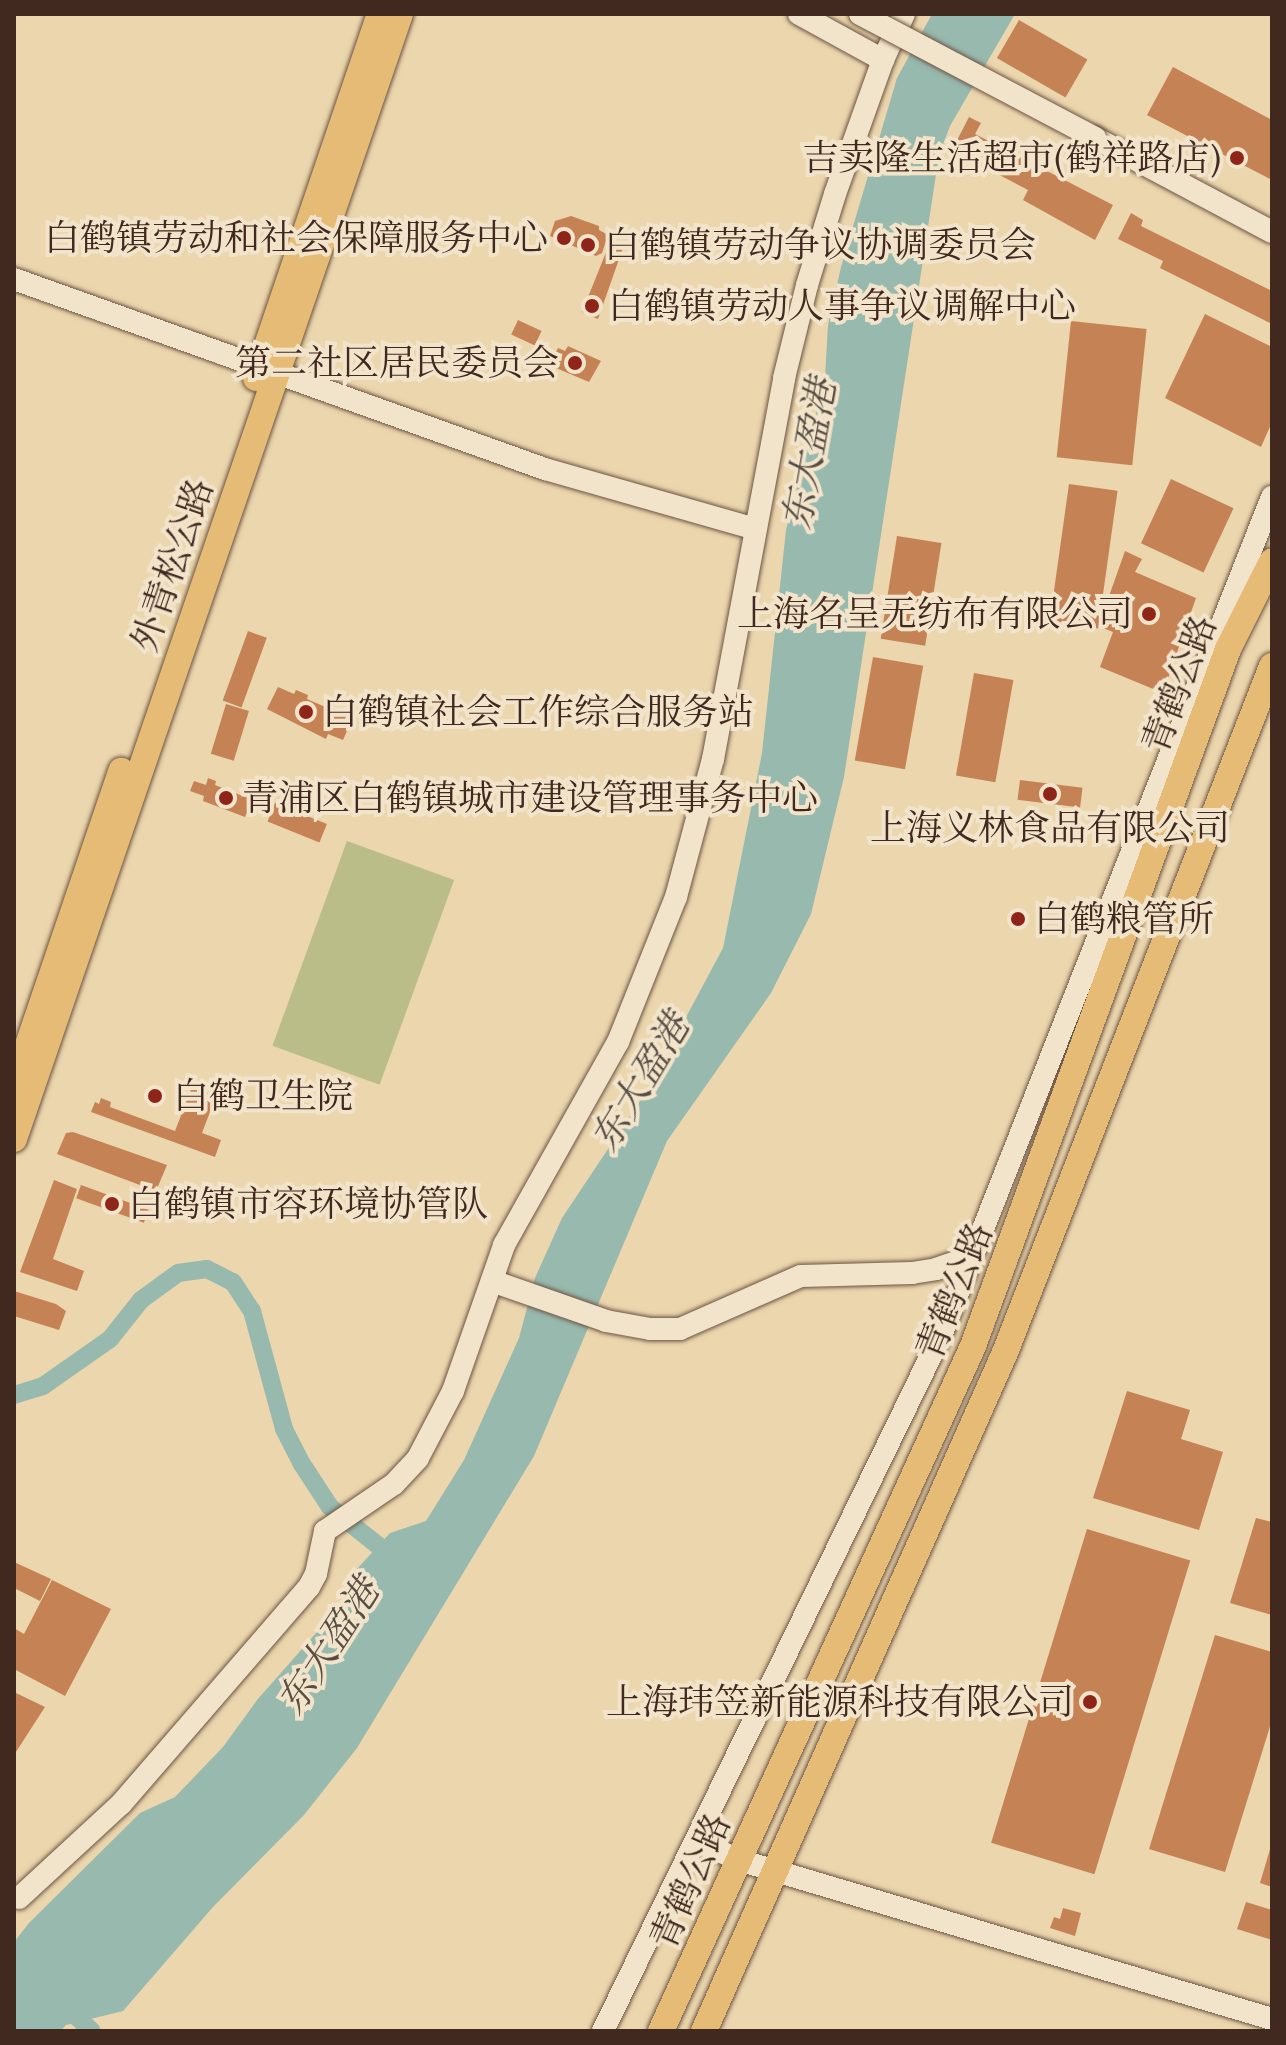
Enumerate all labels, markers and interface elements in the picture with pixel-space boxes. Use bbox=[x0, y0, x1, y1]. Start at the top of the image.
place label: 吉卖隆生活超市(鹤祥路店) bbox=[802, 136, 1221, 180]
marker: 吉卖隆生活超市(鹤祥路店) bbox=[1228, 149, 1246, 167]
place label: 白鹤镇劳动和社会保障服务中心 bbox=[44, 216, 548, 260]
place label: 白鹤镇劳动争议协调委员会 bbox=[604, 223, 1036, 267]
marker: 白鹤镇劳动和社会保障服务中心 bbox=[555, 229, 573, 247]
marker: 白鹤镇劳动争议协调委员会 bbox=[579, 236, 597, 254]
place label: 白鹤镇劳动人事争议调解中心 bbox=[608, 284, 1076, 328]
marker: 白鹤镇劳动人事争议调解中心 bbox=[583, 297, 601, 315]
place label: 第二社区居民委员会 bbox=[235, 341, 559, 385]
marker: 第二社区居民委员会 bbox=[566, 354, 584, 372]
water label: 东大盈港 bbox=[773, 375, 845, 533]
street label: 外青松公路 bbox=[122, 473, 222, 657]
place label: 上海名呈无纺布有限公司 bbox=[737, 592, 1133, 636]
marker: 上海名呈无纺布有限公司 bbox=[1140, 605, 1158, 623]
street label: 青鹤公路 bbox=[1133, 609, 1225, 759]
place label: 白鹤镇社会工作综合服务站 bbox=[322, 690, 754, 734]
marker: 白鹤镇社会工作综合服务站 bbox=[297, 703, 315, 721]
place label: 青浦区白鹤镇城市建设管理事务中心 bbox=[242, 776, 818, 820]
marker: 上海义林食品有限公司 bbox=[1041, 785, 1059, 803]
marker: 青浦区白鹤镇城市建设管理事务中心 bbox=[217, 789, 235, 807]
place label: 上海义林食品有限公司 bbox=[870, 806, 1230, 850]
place label: 白鹤粮管所 bbox=[1034, 897, 1214, 941]
marker: 白鹤粮管所 bbox=[1009, 910, 1027, 928]
water label: 东大盈港 bbox=[581, 1005, 699, 1159]
place label: 白鹤卫生院 bbox=[173, 1074, 353, 1118]
marker: 白鹤卫生院 bbox=[144, 1085, 166, 1107]
place label: 白鹤镇市容环境协管队 bbox=[128, 1182, 488, 1226]
marker: 白鹤镇市容环境协管队 bbox=[103, 1195, 121, 1213]
street label: 青鹤公路 bbox=[907, 1216, 1001, 1366]
water label: 东大盈港 bbox=[267, 1570, 389, 1722]
place label: 上海玮笠新能源科技有限公司 bbox=[606, 1680, 1074, 1724]
marker: 上海玮笠新能源科技有限公司 bbox=[1081, 1693, 1099, 1711]
street label: 青鹤公路 bbox=[641, 1806, 739, 1956]

